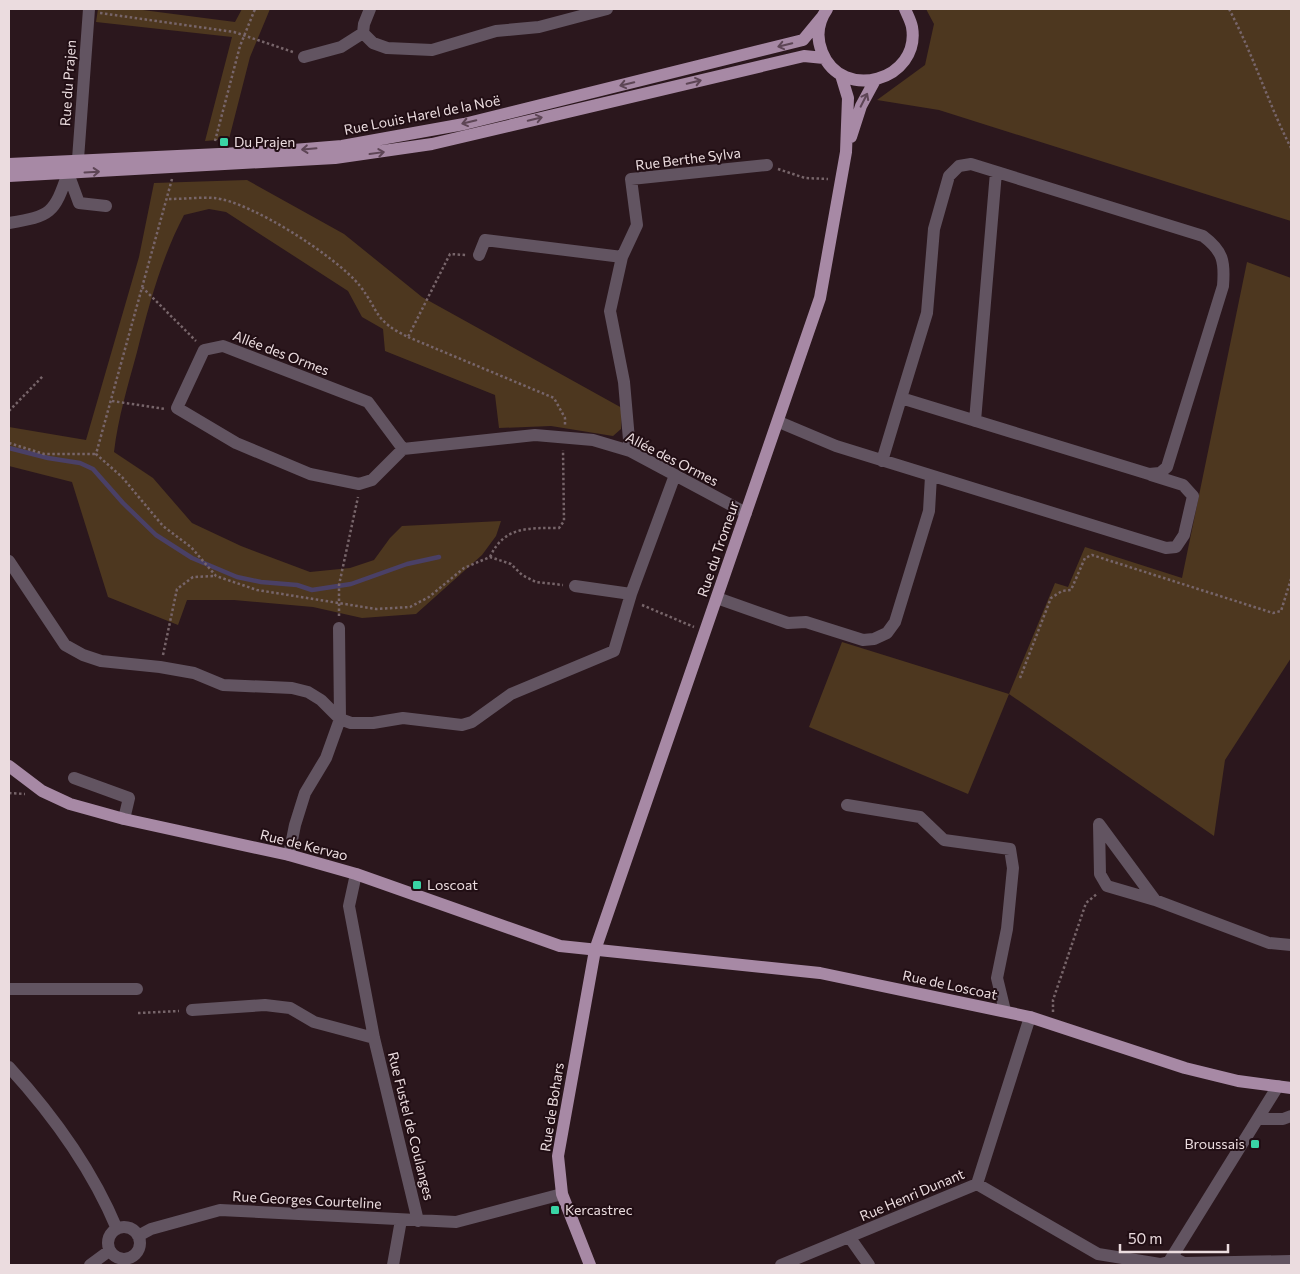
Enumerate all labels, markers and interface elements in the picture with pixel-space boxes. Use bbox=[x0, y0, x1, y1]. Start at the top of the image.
street label: Rue du Prajen bbox=[56, 39, 79, 127]
one-way arrow bbox=[778, 41, 794, 50]
one-way arrow bbox=[685, 77, 701, 86]
one-way arrow bbox=[620, 80, 636, 89]
street label: Rue Louis Harel de la Noë bbox=[342, 91, 501, 138]
one-way arrow bbox=[859, 92, 869, 107]
one-way arrow bbox=[527, 114, 543, 123]
one-way arrow bbox=[462, 118, 478, 127]
place label: Du Prajen bbox=[234, 133, 295, 150]
marker: Du Prajen bbox=[218, 136, 230, 148]
one-way arrow bbox=[302, 144, 318, 153]
street label: Rue Berthe Sylva bbox=[634, 144, 742, 173]
one-way arrow bbox=[368, 148, 384, 158]
one-way arrow bbox=[84, 167, 100, 176]
street label: Allée des Ormes bbox=[231, 326, 332, 379]
street label: Allée des Ormes bbox=[623, 428, 721, 489]
street label: Rue du Tromeur bbox=[693, 498, 742, 599]
street label: Rue de Kervao bbox=[258, 825, 350, 864]
place label: Loscoat bbox=[427, 876, 478, 893]
marker: Loscoat bbox=[411, 879, 423, 891]
street label: Rue de Loscoat bbox=[901, 966, 999, 1003]
street label: Rue Fustel de Coulanges bbox=[385, 1050, 438, 1202]
street label: Rue de Bohars bbox=[536, 1061, 567, 1153]
place label: Broussais bbox=[1184, 1135, 1245, 1152]
marker: Broussais bbox=[1249, 1138, 1261, 1150]
street label: Rue Henri Dunant bbox=[857, 1165, 967, 1224]
street label: Rue Georges Courteline bbox=[232, 1187, 382, 1212]
place label: Kercastrec bbox=[565, 1201, 633, 1218]
marker: Kercastrec bbox=[549, 1204, 561, 1216]
scale bar bbox=[1120, 1222, 1228, 1254]
text: 50 m bbox=[1128, 1229, 1162, 1247]

